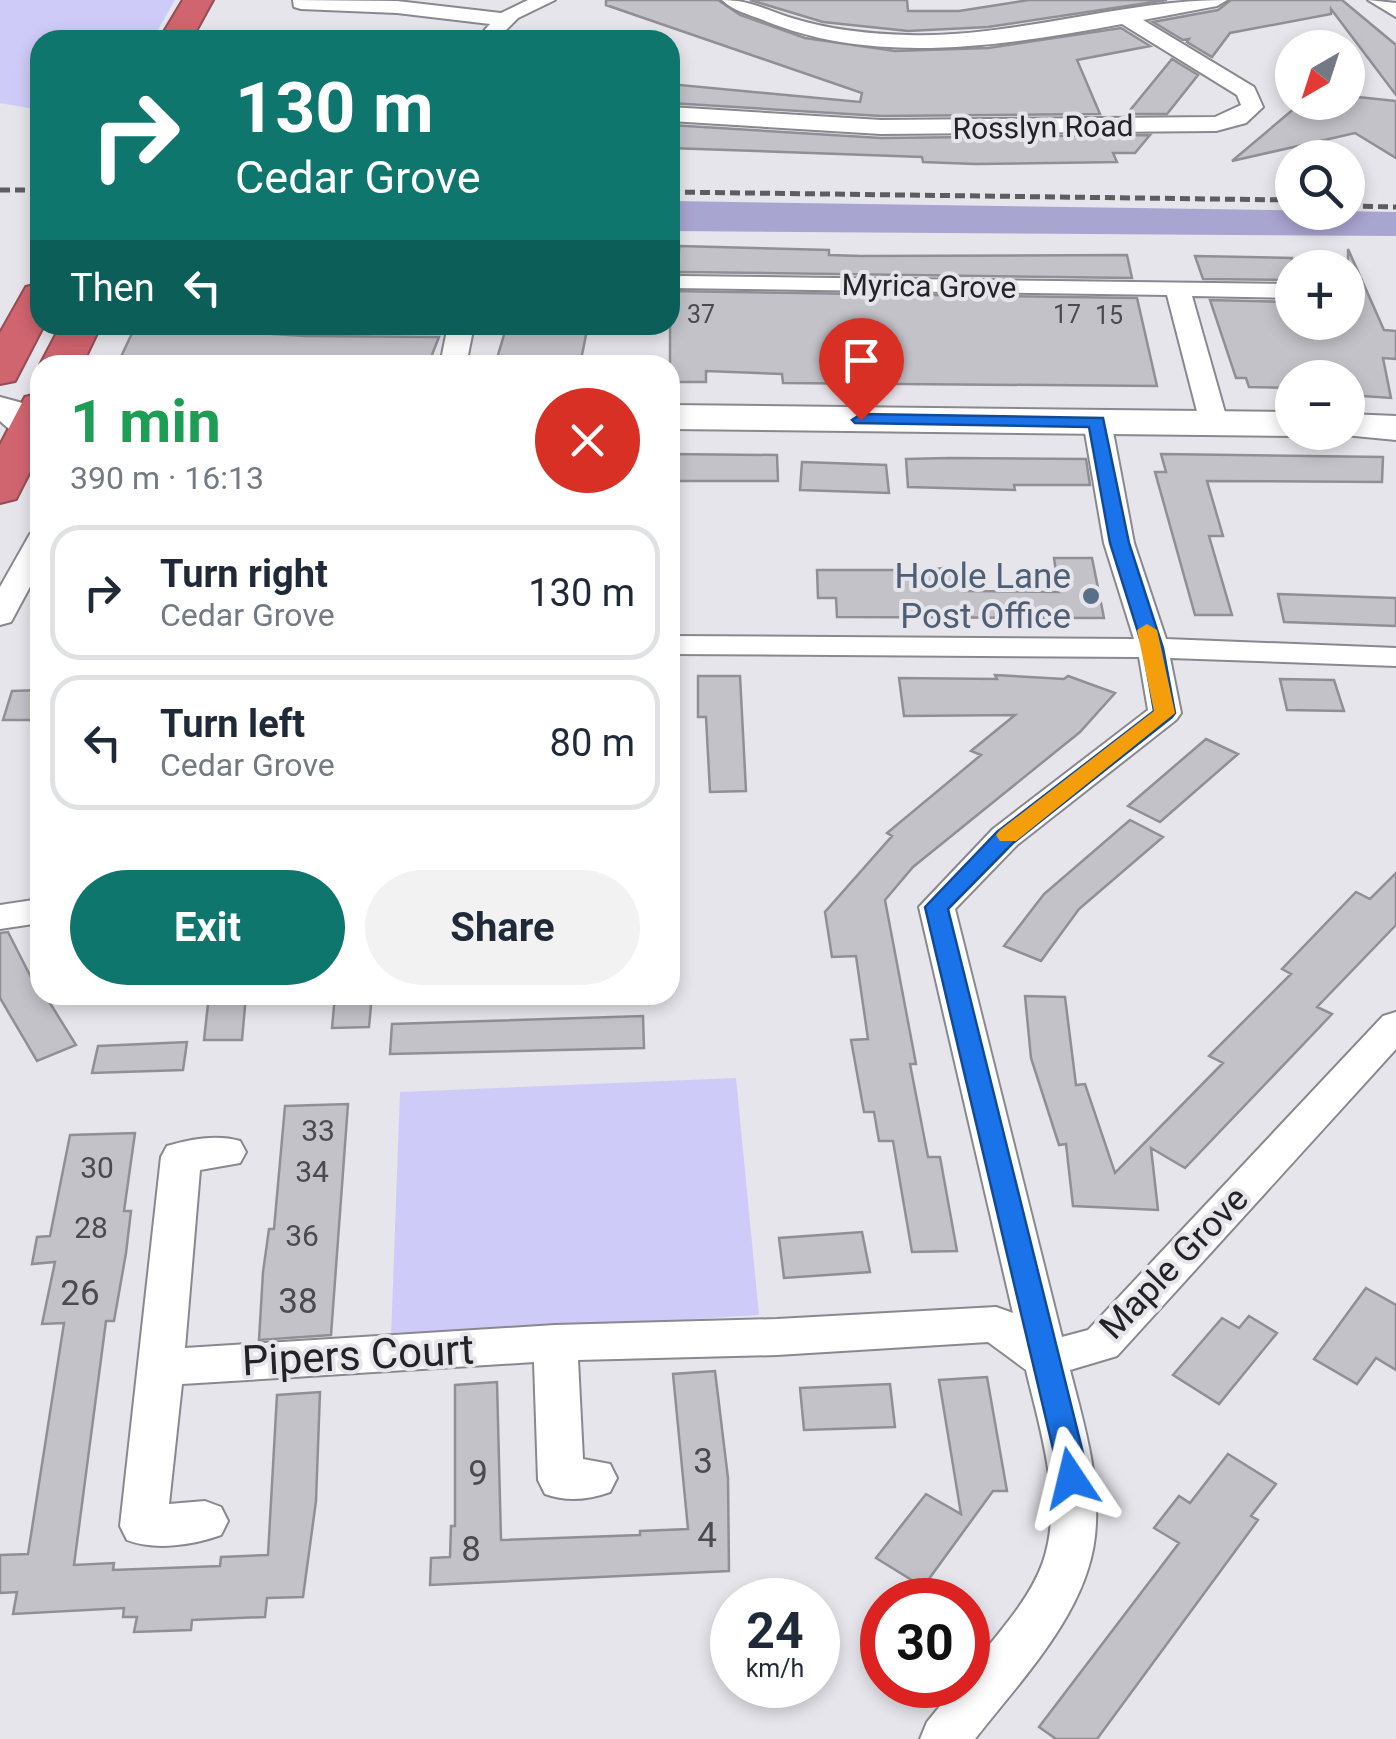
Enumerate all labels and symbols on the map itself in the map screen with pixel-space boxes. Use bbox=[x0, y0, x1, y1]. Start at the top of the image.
north arrow bbox=[1275, 30, 1365, 120]
street label: Rosslyn Road bbox=[952, 108, 1134, 146]
street label: Myrica Grove bbox=[841, 267, 1017, 305]
house number: 37 bbox=[687, 300, 715, 329]
house number: 17 bbox=[1053, 300, 1081, 329]
house number: 15 bbox=[1095, 301, 1123, 330]
pin bbox=[819, 318, 904, 421]
place label: Hoole Lane Post Office bbox=[895, 556, 1071, 637]
marker: Hoole Lane Post Office bbox=[1080, 585, 1102, 607]
house number: 33 bbox=[301, 1113, 335, 1148]
house number: 30 bbox=[80, 1150, 114, 1185]
house number: 34 bbox=[295, 1154, 329, 1189]
street label: Maple Grove bbox=[1091, 1178, 1257, 1348]
house number: 28 bbox=[74, 1210, 108, 1245]
house number: 36 bbox=[285, 1218, 319, 1253]
house number: 26 bbox=[60, 1273, 100, 1314]
house number: 38 bbox=[278, 1281, 318, 1322]
street label: Pipers Court bbox=[241, 1324, 475, 1386]
position arrow bbox=[1019, 1426, 1123, 1530]
house number: 3 bbox=[693, 1441, 713, 1482]
house number: 9 bbox=[468, 1453, 488, 1494]
house number: 4 bbox=[697, 1515, 717, 1556]
house number: 8 bbox=[461, 1529, 481, 1570]
speed limit sign: 30 bbox=[860, 1578, 990, 1708]

